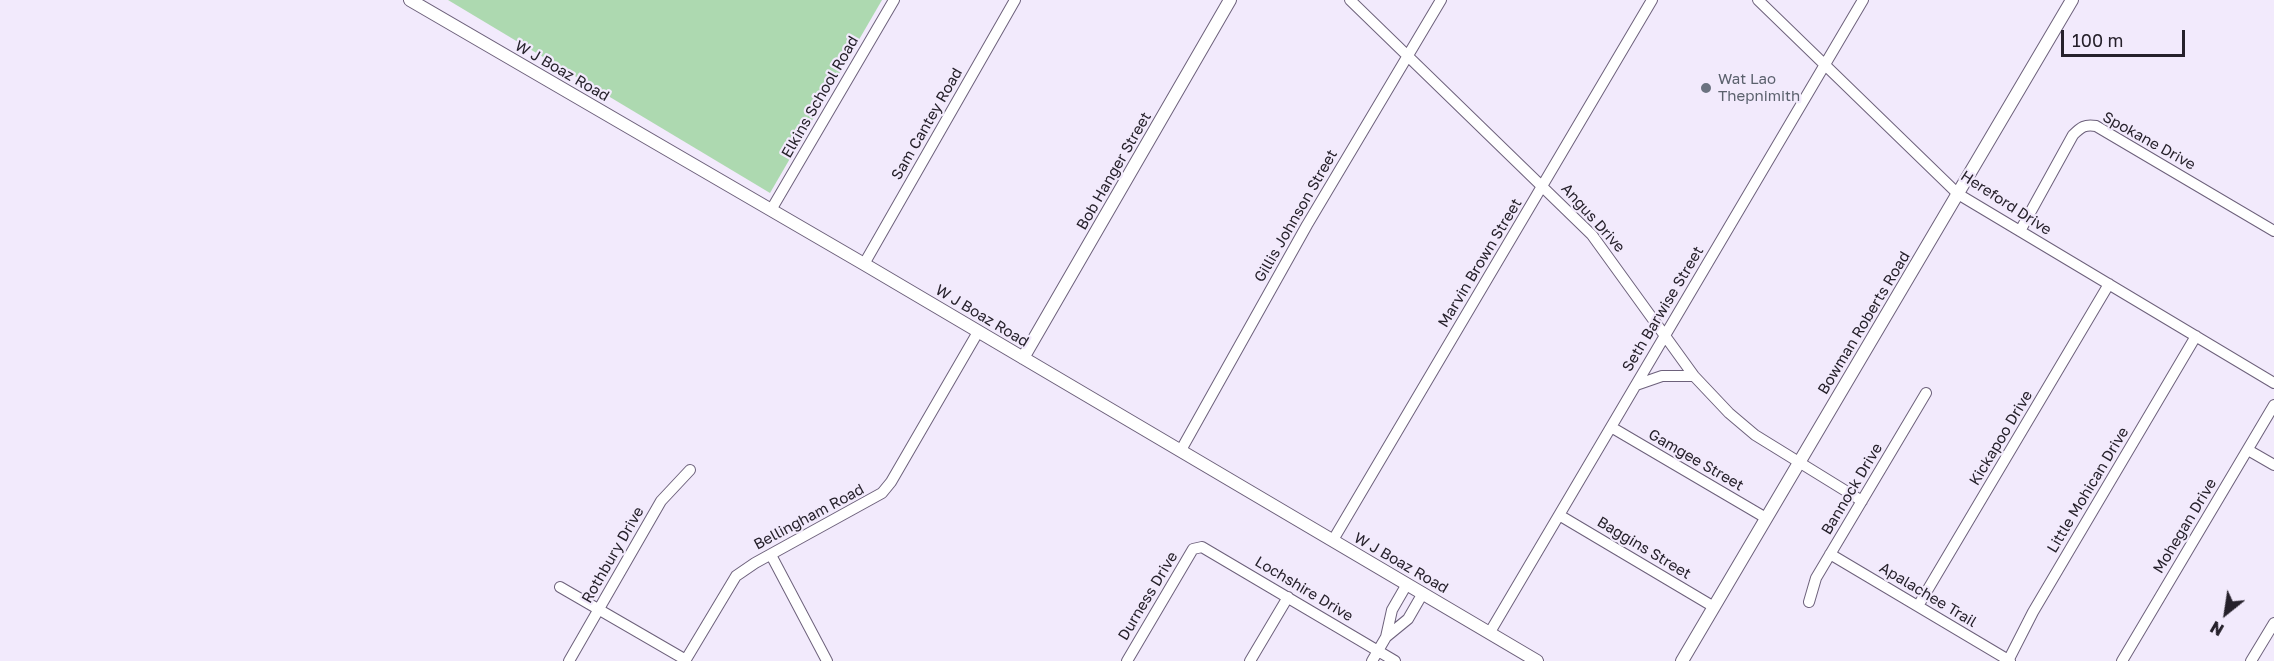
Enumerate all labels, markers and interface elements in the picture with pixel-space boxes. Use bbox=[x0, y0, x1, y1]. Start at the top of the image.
scale bar bbox=[2064, 18, 2188, 56]
text: 100 m bbox=[2072, 29, 2123, 51]
street label: Elkins School Road bbox=[778, 33, 862, 161]
street label: W J Boaz Road bbox=[512, 37, 612, 105]
street label: Sam Cantey Road bbox=[888, 65, 966, 183]
place label: Wat Lao Thepnimith bbox=[1718, 70, 1800, 105]
marker: Wat Lao Thepnimith bbox=[1699, 81, 1713, 95]
street label: Spokane Drive bbox=[2099, 108, 2199, 174]
street label: Bob Hanger Street bbox=[1073, 109, 1155, 233]
street label: Gillis Johnson Street bbox=[1251, 147, 1341, 285]
street label: Hereford Drive bbox=[1957, 167, 2055, 239]
street label: Angus Drive bbox=[1557, 180, 1629, 256]
street label: Marvin Brown Street bbox=[1434, 195, 1526, 331]
street label: Seth Barwise Street bbox=[1618, 243, 1708, 375]
street label: Bowman Roberts Road bbox=[1814, 248, 1914, 398]
street label: W J Boaz Road bbox=[932, 281, 1032, 351]
street label: Kickapoo Drive bbox=[1966, 387, 2036, 489]
street label: Little Mohican Drive bbox=[2043, 424, 2133, 556]
street label: Gamgee Street bbox=[1645, 425, 1747, 495]
street label: Bannock Drive bbox=[1818, 440, 1886, 538]
street label: Mohegan Drive bbox=[2150, 475, 2220, 577]
street label: Bellingham Road bbox=[751, 480, 867, 554]
street label: Rothbury Drive bbox=[578, 504, 648, 606]
street label: Baggins Street bbox=[1594, 513, 1694, 583]
street label: W J Boaz Road bbox=[1351, 529, 1451, 597]
street label: Durness Drive bbox=[1114, 548, 1182, 644]
street label: Lochshire Drive bbox=[1252, 553, 1356, 625]
street label: Apalachee Trail bbox=[1876, 559, 1980, 631]
north arrow bbox=[2196, 583, 2256, 643]
text: N bbox=[2207, 617, 2227, 640]

